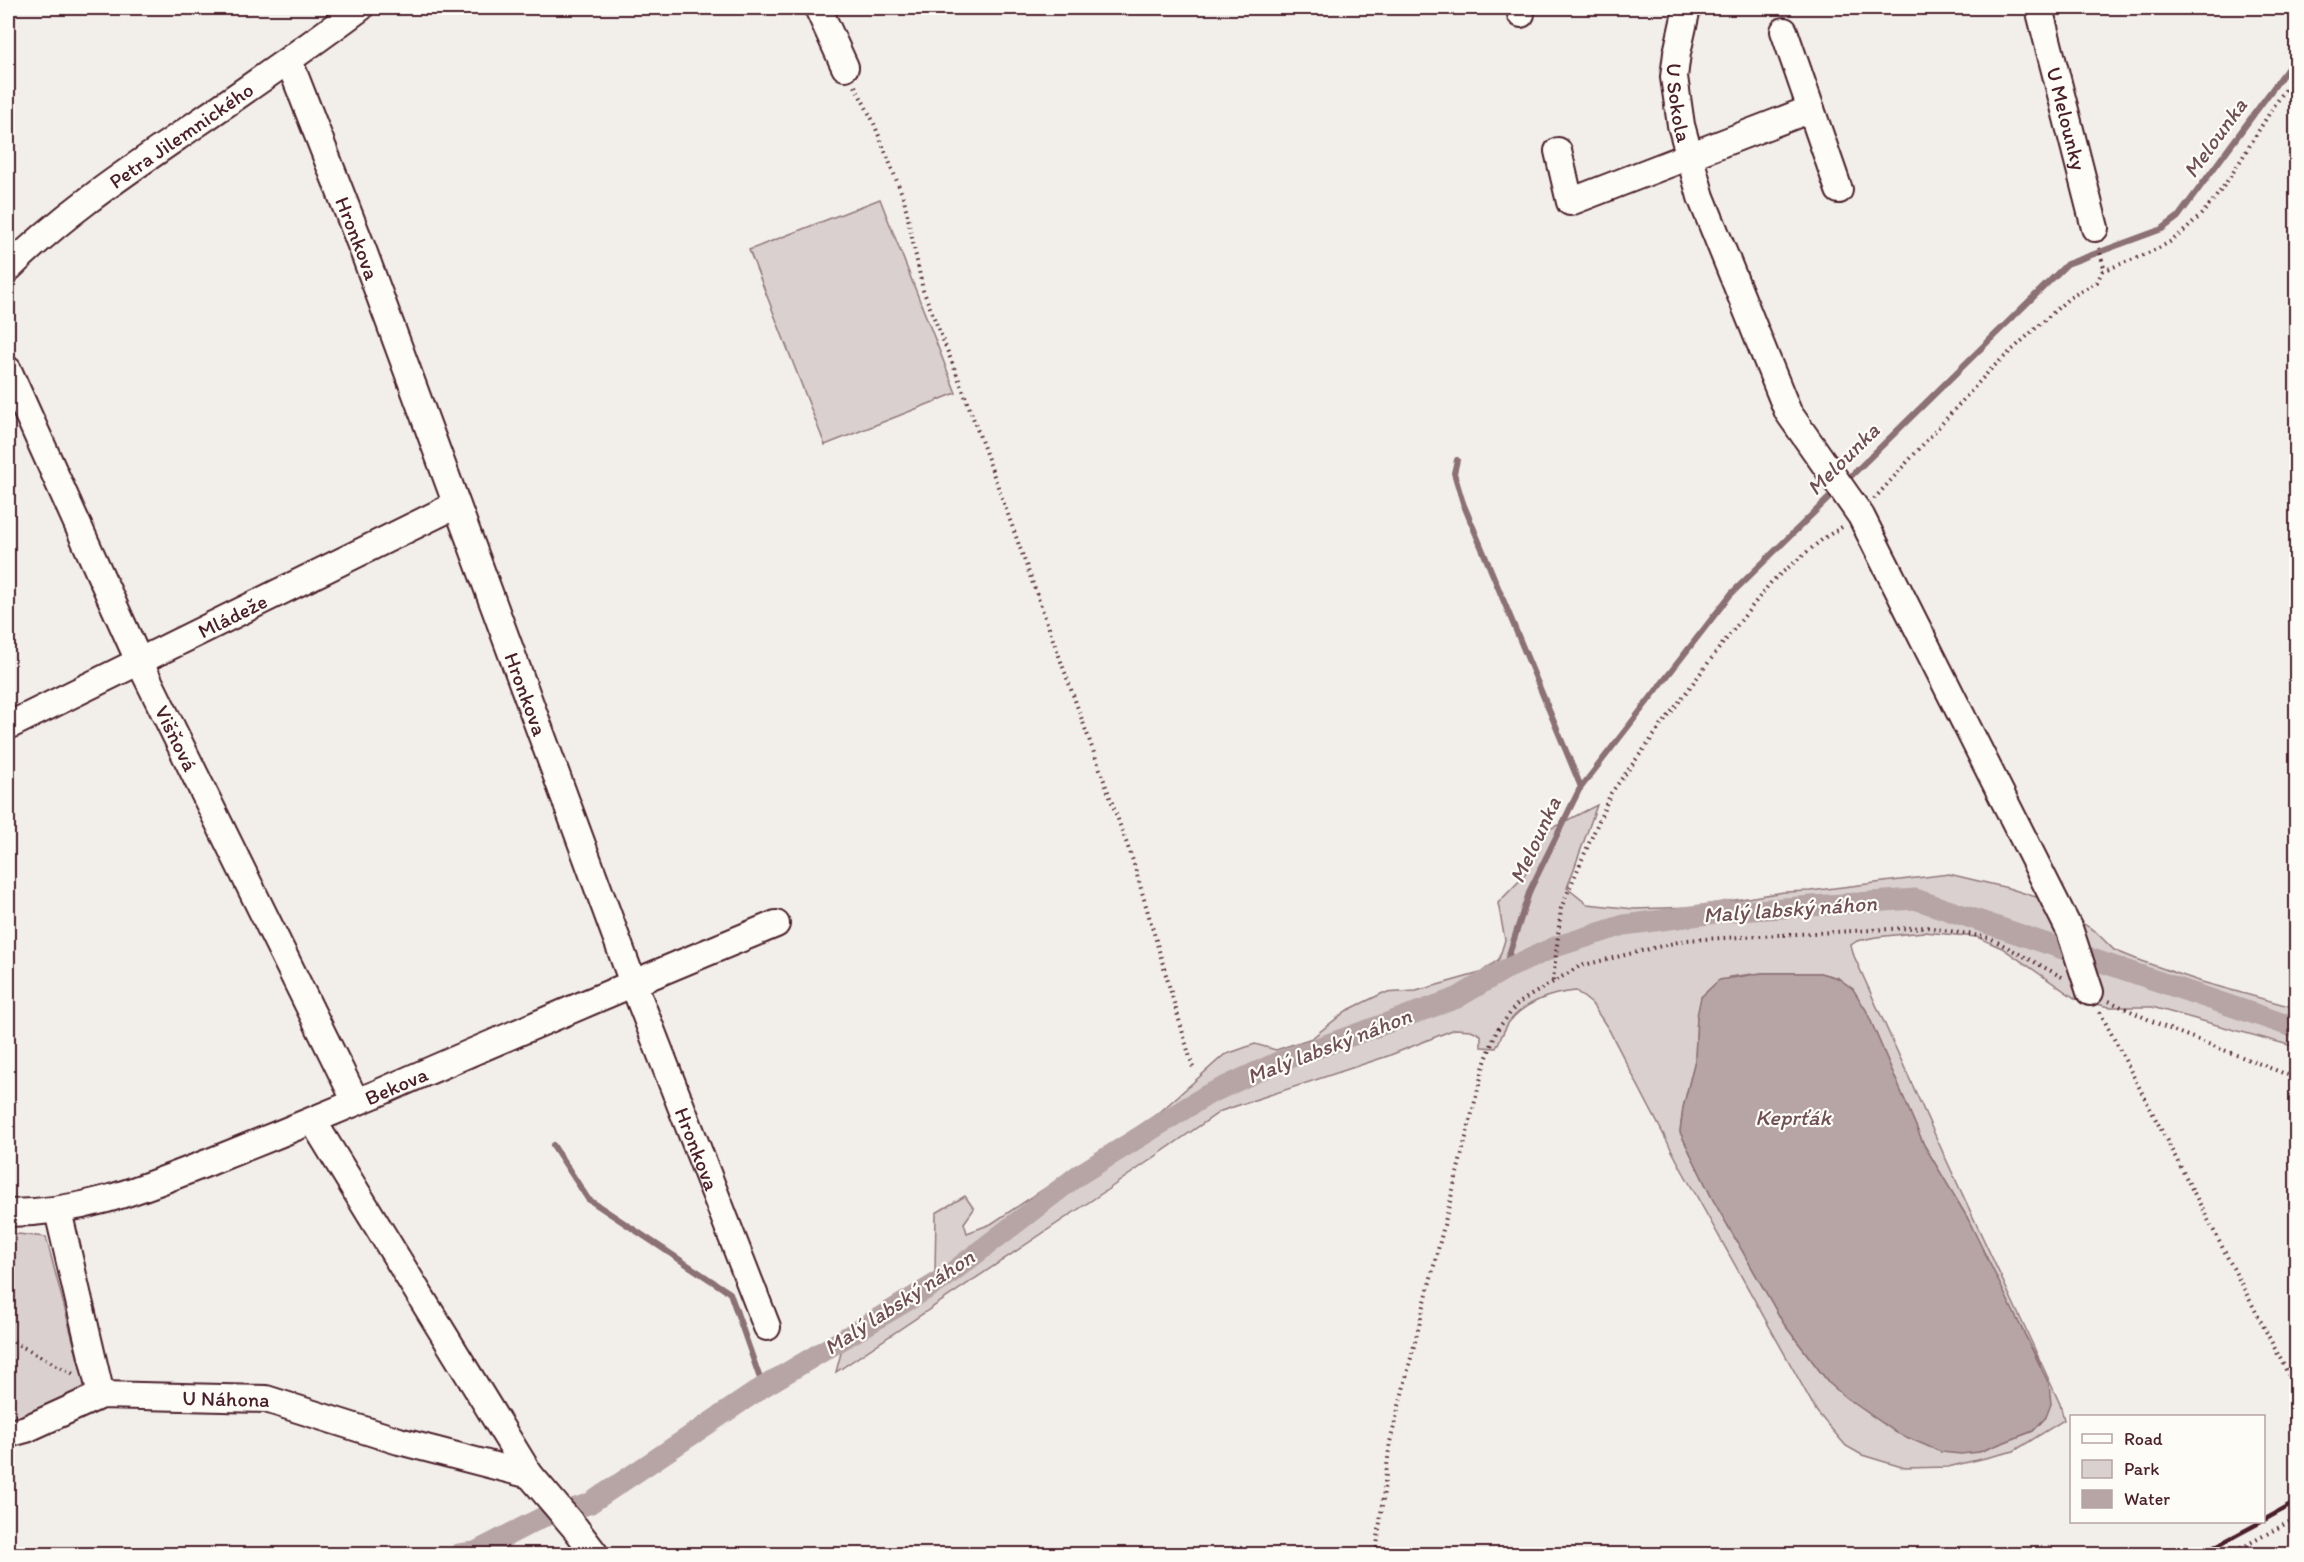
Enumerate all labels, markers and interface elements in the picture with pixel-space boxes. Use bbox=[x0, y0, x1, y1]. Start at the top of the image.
street label: U Sokola bbox=[1662, 61, 1698, 145]
street label: U Melounky bbox=[2042, 64, 2092, 173]
street label: Petra Jilemnického bbox=[104, 76, 258, 193]
water label: Melounka bbox=[2177, 92, 2253, 183]
street label: Hronkova bbox=[331, 193, 385, 283]
water label: Melounka bbox=[1801, 417, 1885, 501]
street label: Mládeže bbox=[193, 588, 271, 643]
street label: Hronkova bbox=[500, 649, 553, 739]
street label: Višňová bbox=[150, 701, 204, 775]
water label: Melounka bbox=[1503, 792, 1567, 887]
water label: Malý labský náhon bbox=[1702, 889, 1878, 929]
water label: Malý labský náhon bbox=[1243, 1002, 1415, 1090]
street label: Bekova bbox=[361, 1061, 431, 1110]
street label: Hronkova bbox=[670, 1104, 725, 1194]
water label: Keprťák bbox=[1755, 1104, 1832, 1131]
water label: Malý labský náhon bbox=[819, 1243, 979, 1361]
street label: U Náhona bbox=[182, 1384, 270, 1412]
legend bbox=[2070, 1415, 2265, 1523]
text: Road bbox=[2124, 1428, 2163, 1450]
text: Park bbox=[2124, 1458, 2159, 1480]
text: Water bbox=[2124, 1488, 2170, 1510]

